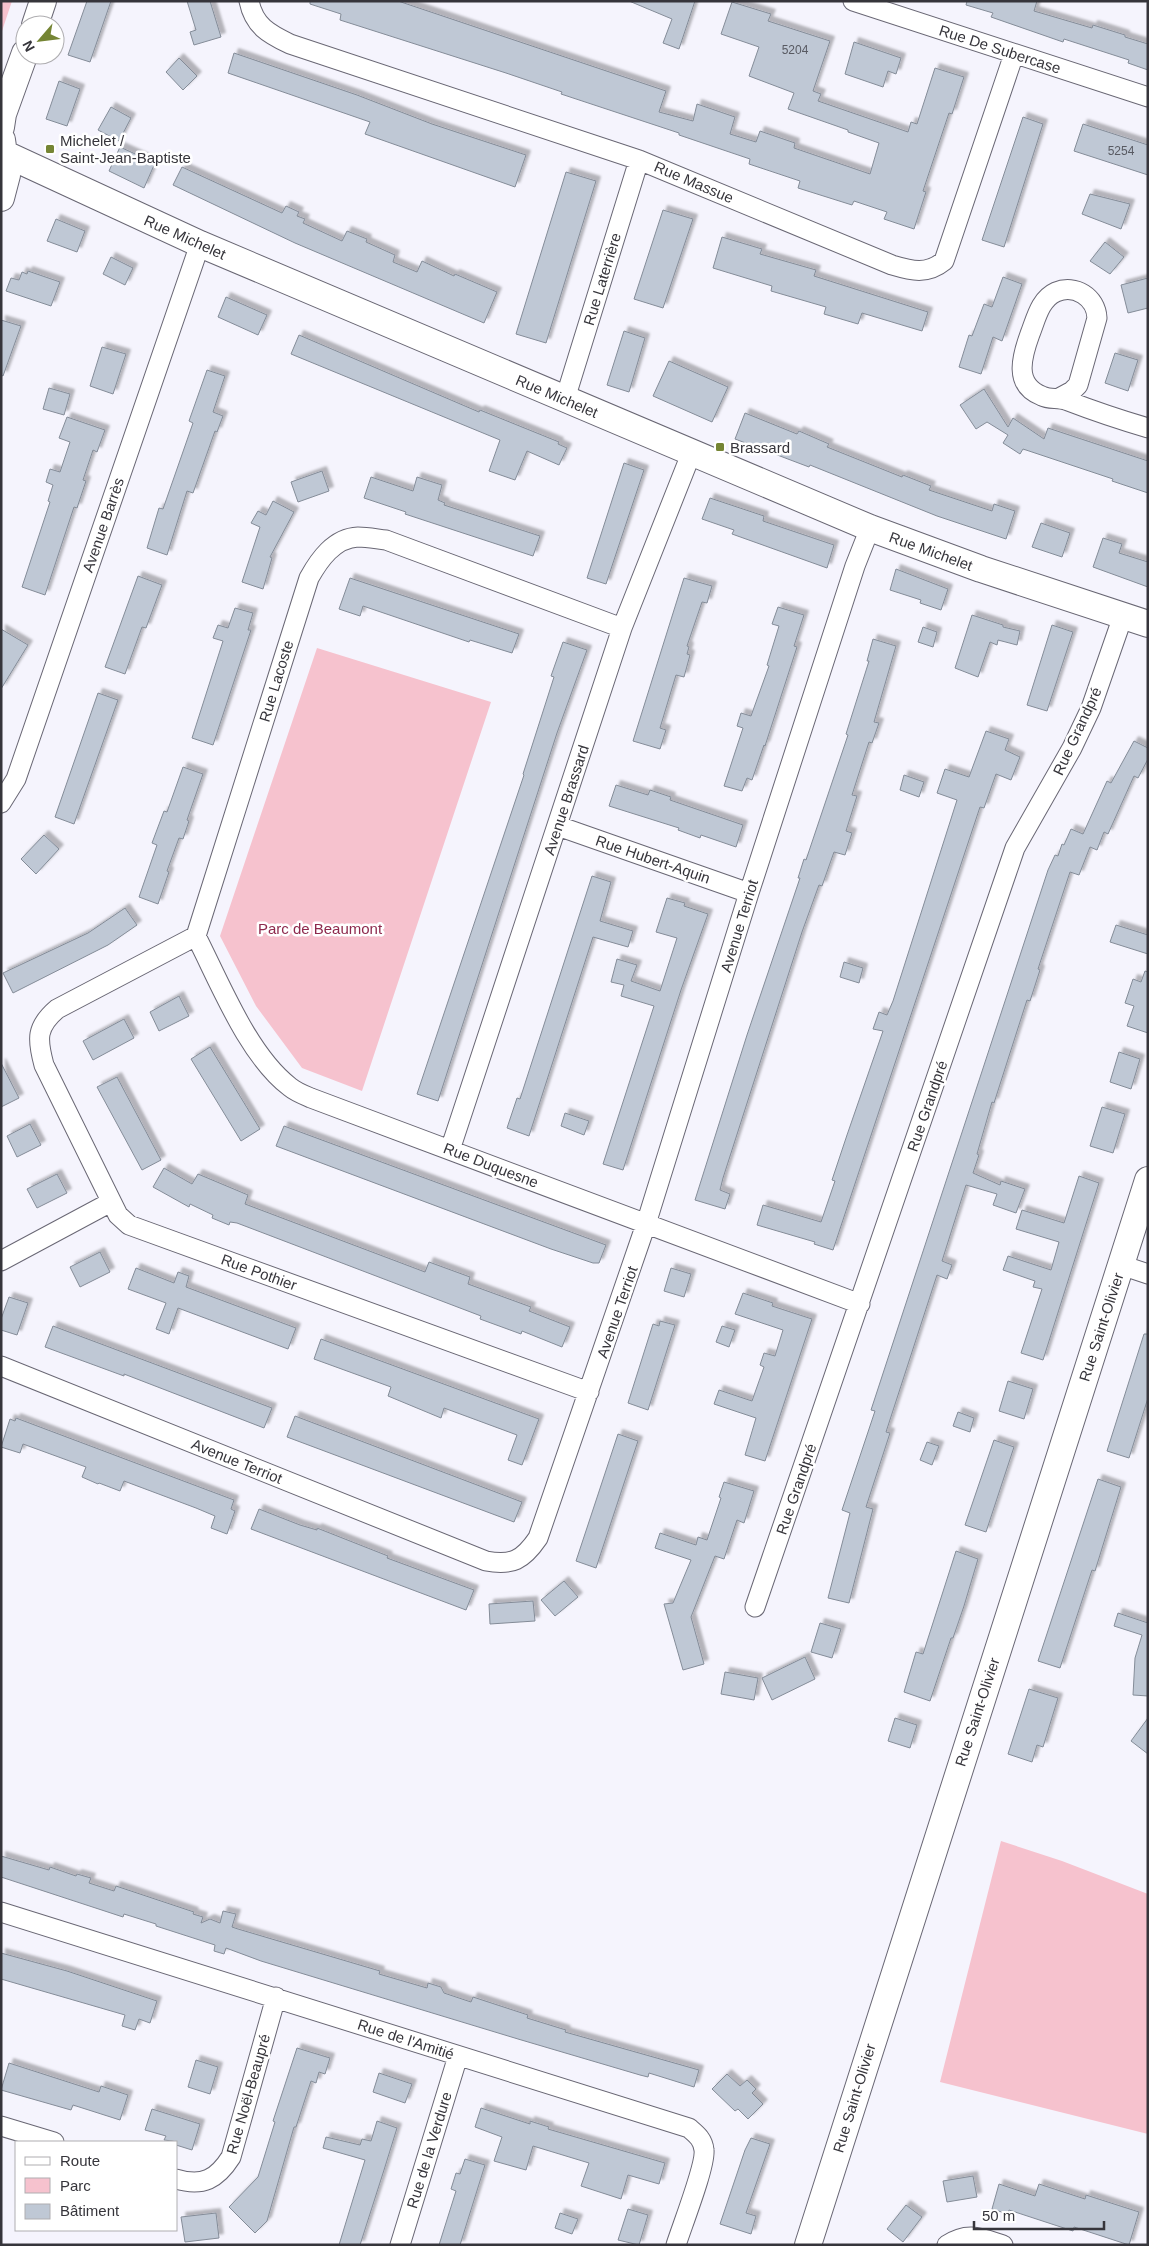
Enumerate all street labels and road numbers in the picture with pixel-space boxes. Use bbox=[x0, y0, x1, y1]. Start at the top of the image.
street label: Rue De Subercase bbox=[937, 21, 1063, 77]
street label: Rue Massue bbox=[652, 158, 736, 206]
street label: Rue Michelet bbox=[142, 211, 229, 263]
street label: Rue Laterrière bbox=[580, 231, 624, 327]
street label: Rue Michelet bbox=[513, 371, 601, 421]
street label: Avenue Barrès bbox=[79, 475, 127, 575]
street label: Rue Michelet bbox=[887, 528, 976, 574]
street label: Rue Lacoste bbox=[256, 638, 296, 724]
street label: Rue Grandpré bbox=[1049, 684, 1105, 778]
street label: Avenue Brassard bbox=[540, 743, 592, 857]
street label: Rue Hubert-Aquin bbox=[593, 831, 713, 887]
street label: Avenue Terriot bbox=[717, 877, 761, 974]
street label: Rue Grandpré bbox=[903, 1058, 951, 1154]
street label: Rue Duquesne bbox=[441, 1139, 541, 1191]
street label: Rue Pothier bbox=[219, 1250, 299, 1294]
street label: Avenue Terriot bbox=[593, 1263, 641, 1360]
street label: Rue Saint-Olivier bbox=[1075, 1270, 1127, 1384]
street label: Avenue Terriot bbox=[189, 1435, 286, 1487]
street label: Rue Grandpré bbox=[772, 1441, 820, 1537]
street label: Rue Saint-Olivier bbox=[951, 1655, 1003, 1769]
street label: Rue de l'Amitié bbox=[356, 2015, 456, 2063]
street label: Rue Noël-Beaupré bbox=[223, 2032, 273, 2156]
street label: Rue Saint-Olivier bbox=[829, 2041, 879, 2155]
street label: Rue de la Verdure bbox=[403, 2090, 455, 2210]

